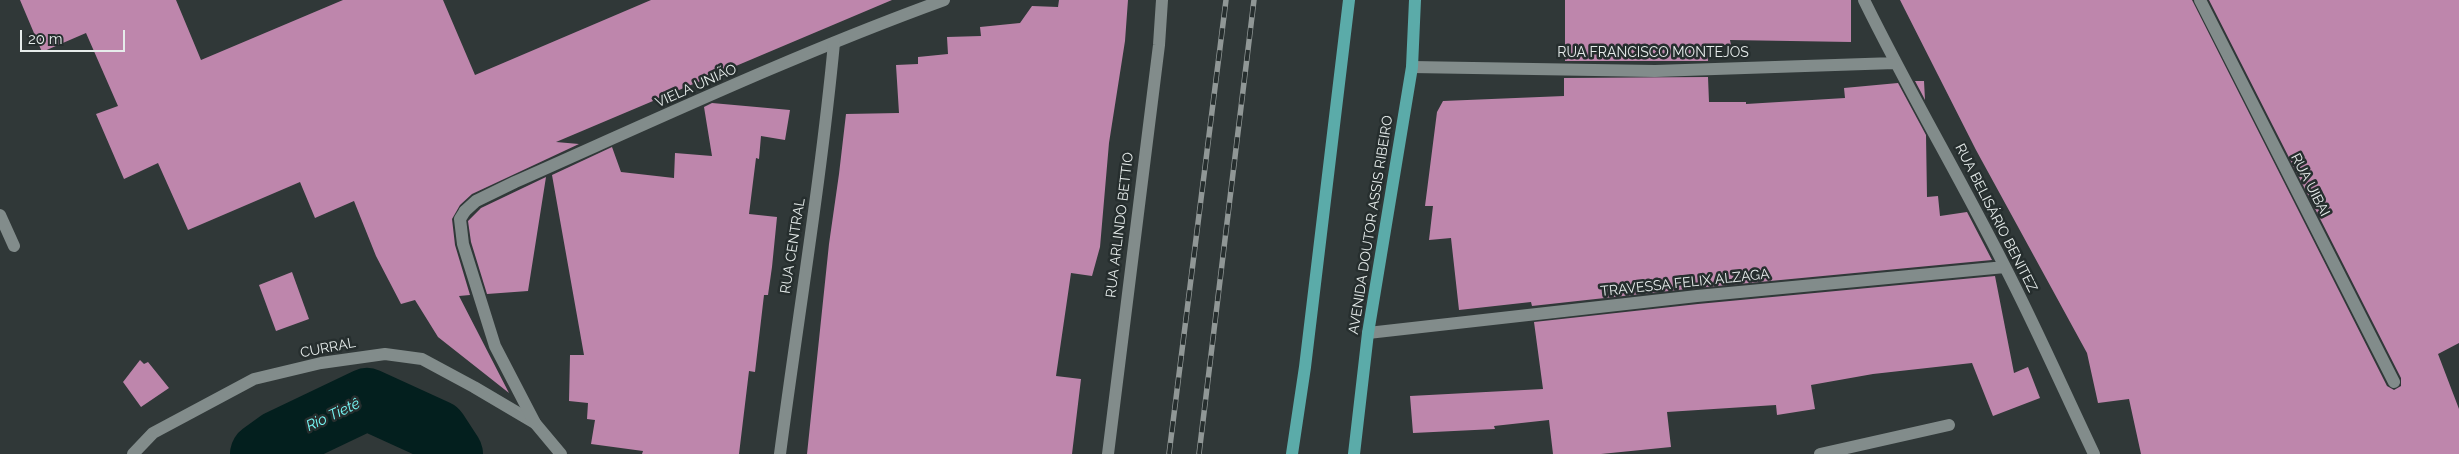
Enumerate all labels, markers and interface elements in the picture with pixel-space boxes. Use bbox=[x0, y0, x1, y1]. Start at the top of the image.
scale bar bbox=[22, 20, 128, 52]
text: 20 m bbox=[28, 30, 63, 48]
street label: RUA FRANCISCO MONTEJOS bbox=[1557, 45, 1749, 61]
street label: VIELA UNIÃO bbox=[653, 61, 739, 111]
street label: AVENIDA DOUTOR ASSIS RIBEIRO bbox=[1345, 114, 1397, 336]
street label: RUA BELISÁRIO BENITEZ bbox=[1951, 141, 2041, 295]
street label: RUA ARLINDO BETTIO bbox=[1103, 151, 1137, 299]
street label: RUA UIBAI bbox=[2287, 151, 2333, 219]
street label: RUA CENTRAL bbox=[777, 197, 809, 295]
street label: TRAVESSA FELIX ALZAGA bbox=[1600, 266, 1770, 300]
street label: CURRAL bbox=[299, 334, 357, 362]
water label: Rio Tietê bbox=[303, 395, 363, 435]

